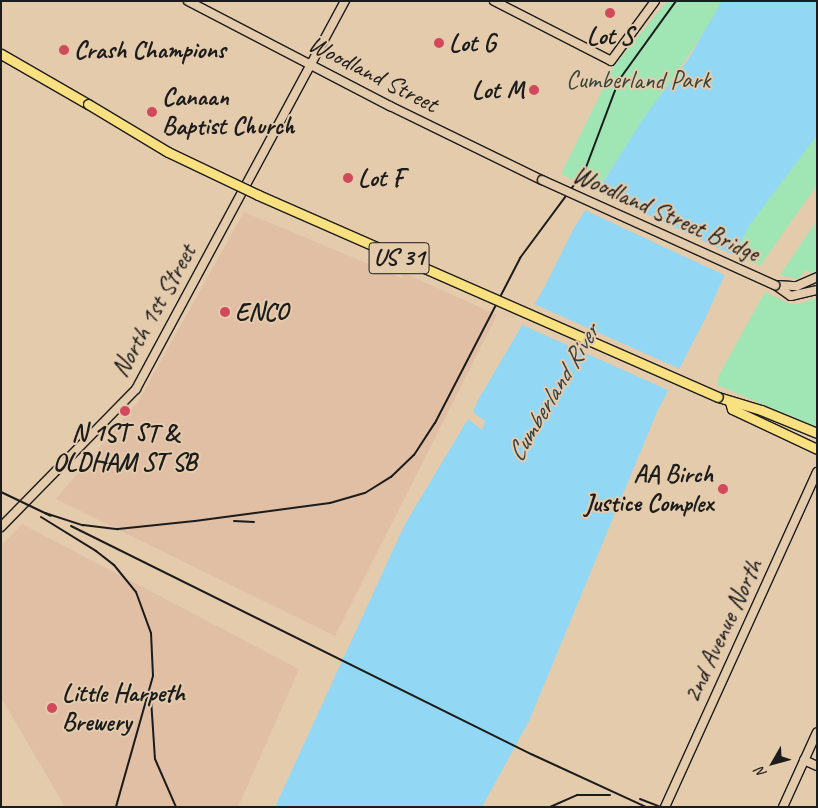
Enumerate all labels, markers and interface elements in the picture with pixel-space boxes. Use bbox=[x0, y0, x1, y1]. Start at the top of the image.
marker: Lot S bbox=[604, 7, 616, 19]
place label: Lot S bbox=[587, 21, 633, 51]
place label: Lot G bbox=[449, 28, 495, 58]
street label: Woodland Street bbox=[303, 29, 443, 119]
place label: Crash Champions bbox=[74, 35, 226, 65]
marker: Lot G bbox=[433, 37, 445, 49]
marker: Crash Champions bbox=[58, 44, 70, 56]
park label: Cumberland Park bbox=[566, 65, 710, 95]
place label: Lot M bbox=[472, 75, 524, 105]
place label: Canaan Baptist Church bbox=[162, 83, 295, 142]
marker: Lot M bbox=[528, 84, 540, 96]
marker: Canaan Baptist Church bbox=[146, 106, 158, 118]
street label: Woodland Street Bridge bbox=[568, 159, 764, 269]
place label: Lot F bbox=[358, 163, 404, 193]
marker: Lot F bbox=[342, 172, 354, 184]
road number: US 31 bbox=[368, 237, 430, 280]
street label: North 1st Street bbox=[105, 239, 203, 383]
place label: ENCO bbox=[235, 297, 288, 327]
marker: ENCO bbox=[219, 306, 231, 318]
water label: Cumberland River bbox=[500, 319, 606, 467]
marker: N 1ST ST & OLDHAM ST SB bbox=[119, 405, 131, 417]
place label: N 1ST ST & OLDHAM ST SB bbox=[52, 419, 198, 478]
place label: AA Birch Justice Complex bbox=[584, 460, 713, 519]
marker: AA Birch Justice Complex bbox=[717, 483, 729, 495]
street label: 2nd Avenue North bbox=[677, 555, 769, 707]
place label: Little Harpeth Brewery bbox=[62, 679, 186, 738]
marker: Little Harpeth Brewery bbox=[46, 702, 58, 714]
north arrow bbox=[748, 738, 798, 788]
text: N bbox=[751, 764, 770, 781]

